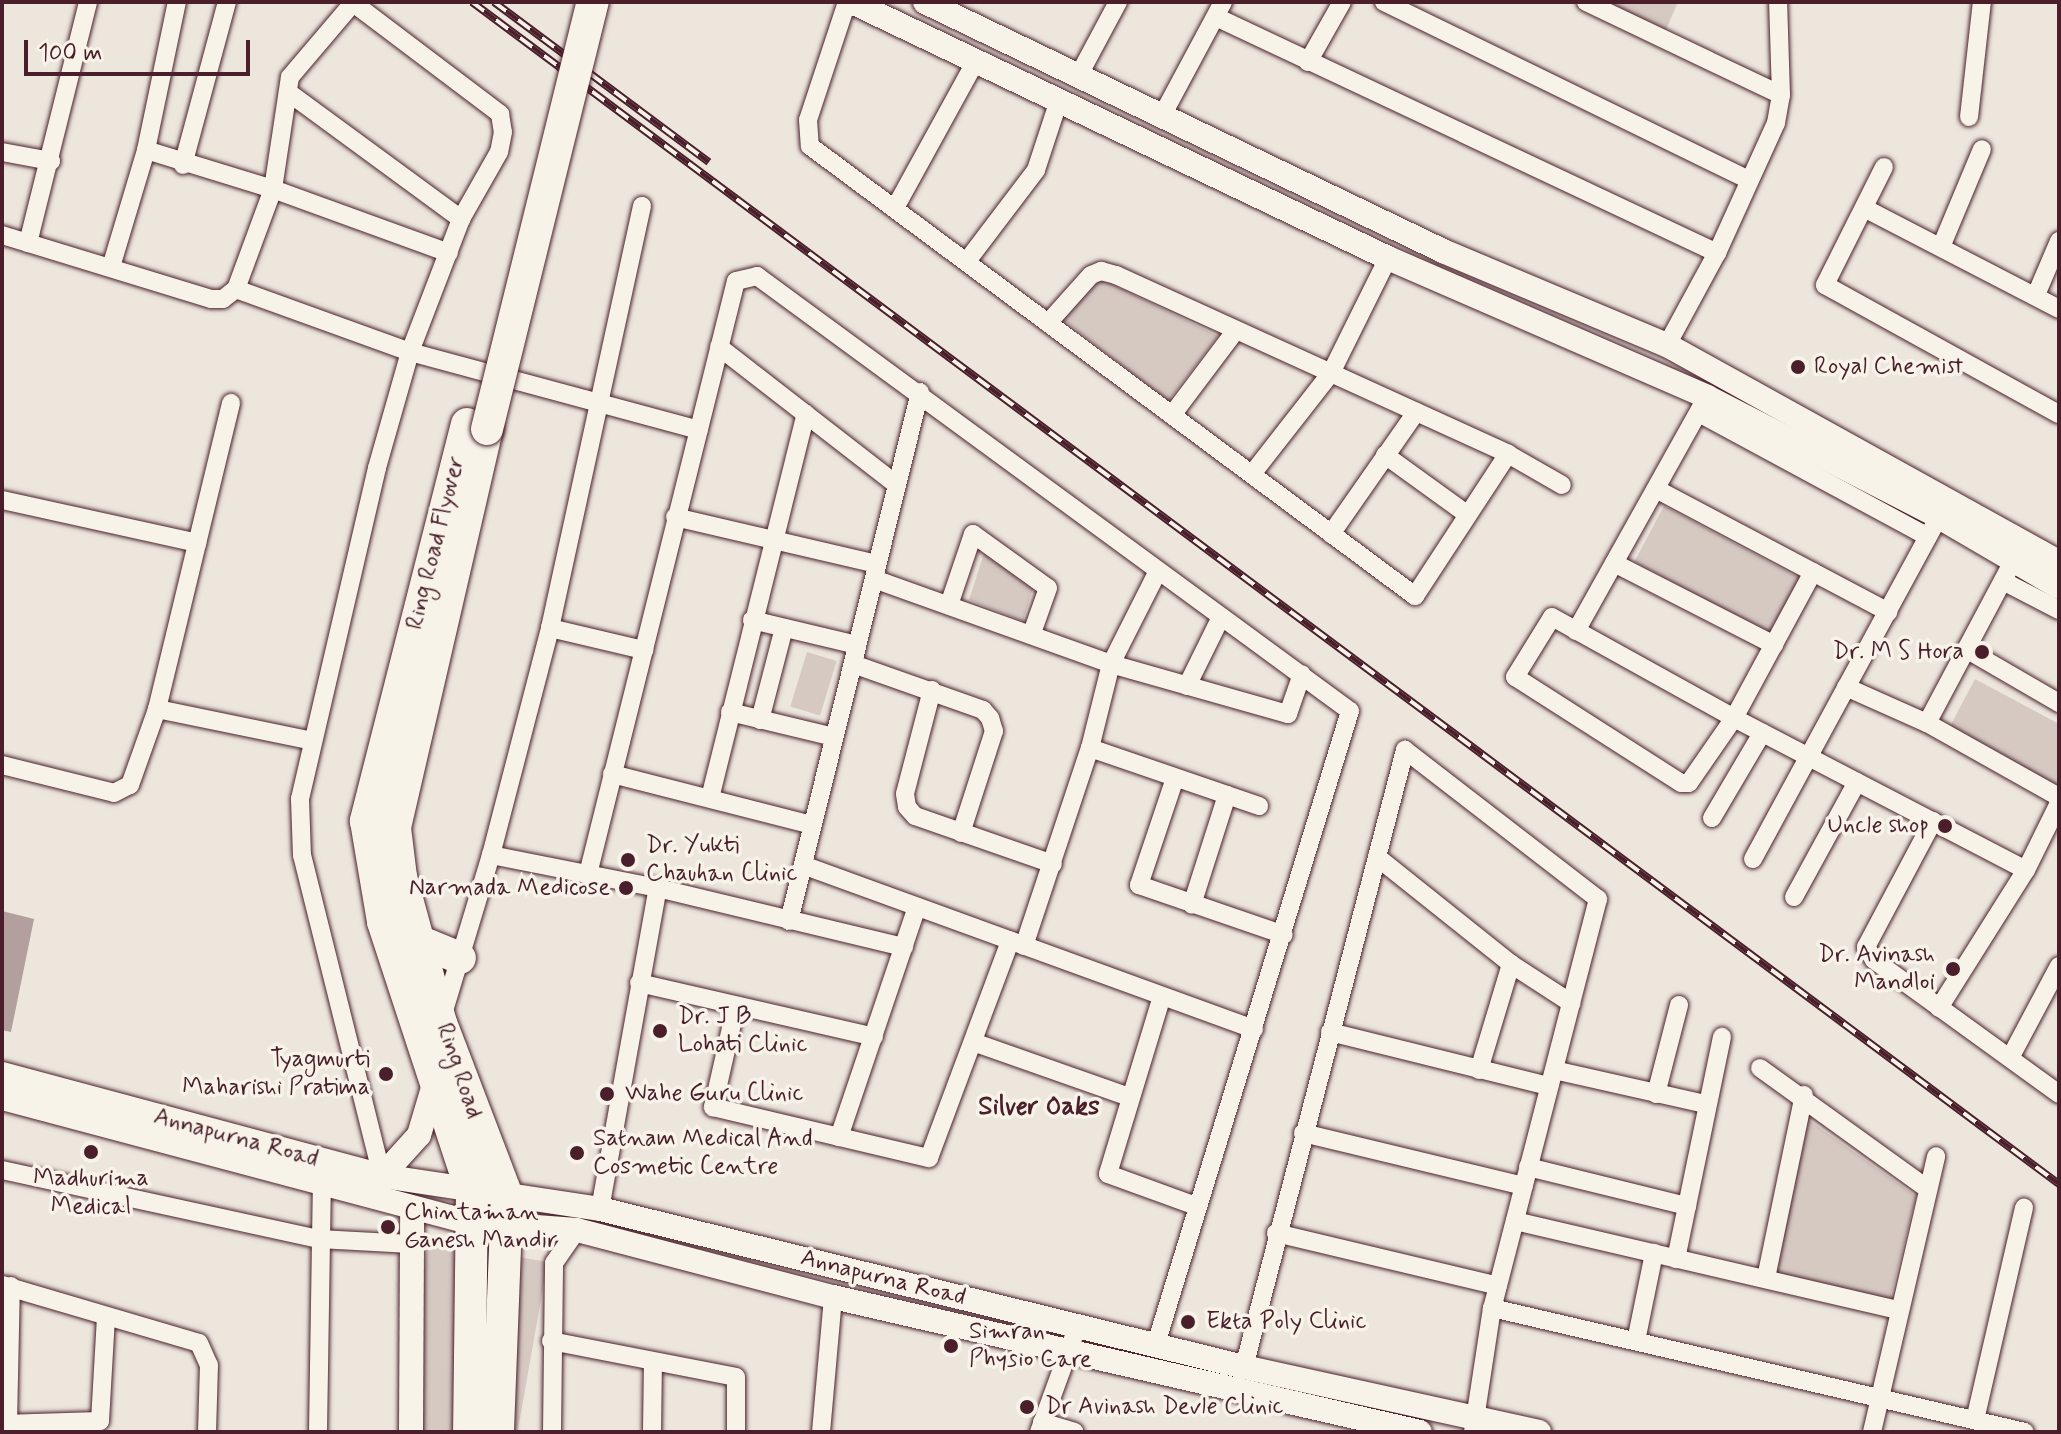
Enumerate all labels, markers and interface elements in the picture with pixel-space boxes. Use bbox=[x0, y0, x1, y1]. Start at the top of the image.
scale bar bbox=[28, 24, 254, 74]
text: 100 m bbox=[38, 38, 102, 69]
place label: Royal Chemist bbox=[1814, 353, 1963, 381]
marker: Royal Chemist bbox=[1789, 358, 1807, 376]
street label: Ring Road Flyover bbox=[401, 454, 471, 632]
place label: Dr. M S Hora bbox=[1832, 638, 1964, 666]
marker: Dr. M S Hora bbox=[1971, 641, 1993, 663]
place label: Uncle shop bbox=[1827, 812, 1929, 840]
marker: Uncle shop bbox=[1936, 817, 1954, 835]
place label: Dr. Yukti Chauhan Clinic bbox=[646, 832, 800, 888]
marker: Dr. Yukti Chauhan Clinic bbox=[617, 849, 639, 871]
place label: Narmada Medicose bbox=[411, 874, 610, 902]
marker: Narmada Medicose bbox=[617, 879, 635, 897]
place label: Dr. Avinash Mandloi bbox=[1818, 941, 1935, 997]
marker: Dr. Avinash Mandloi bbox=[1942, 958, 1964, 980]
place label: Dr. J B Lohati Clinic bbox=[678, 1003, 807, 1059]
street label: Ring Road bbox=[429, 1019, 489, 1123]
marker: Dr. J B Lohati Clinic bbox=[649, 1020, 671, 1042]
place label: Tyagmurti Maharishi Pratima bbox=[181, 1046, 370, 1102]
marker: Tyagmurti Maharishi Pratima bbox=[377, 1065, 395, 1083]
place label: Wahe Guru Clinic bbox=[625, 1080, 800, 1108]
marker: Wahe Guru Clinic bbox=[596, 1083, 618, 1105]
district label: Silver Oaks bbox=[978, 1092, 1100, 1124]
street label: Annapurna Road bbox=[152, 1103, 320, 1173]
place label: Satnam Medical And Cosmetic Centre bbox=[593, 1125, 809, 1181]
marker: Madhurima Medical bbox=[82, 1143, 100, 1161]
marker: Satnam Medical And Cosmetic Centre bbox=[568, 1144, 586, 1162]
place label: Madhurima Medical bbox=[33, 1165, 149, 1221]
place label: Chintaman Ganesh Mandir bbox=[404, 1199, 558, 1255]
marker: Chintaman Ganesh Mandir bbox=[379, 1218, 397, 1236]
street label: Annapurna Road bbox=[799, 1244, 967, 1312]
place label: Ekta Poly Clinic bbox=[1206, 1308, 1364, 1336]
marker: Ekta Poly Clinic bbox=[1177, 1311, 1199, 1333]
place label: Simran Physio Care bbox=[969, 1318, 1090, 1374]
marker: Simran Physio Care bbox=[940, 1335, 962, 1357]
place label: Dr Avinash Devle Clinic bbox=[1045, 1393, 1284, 1421]
marker: Dr Avinash Devle Clinic bbox=[1016, 1396, 1038, 1418]

